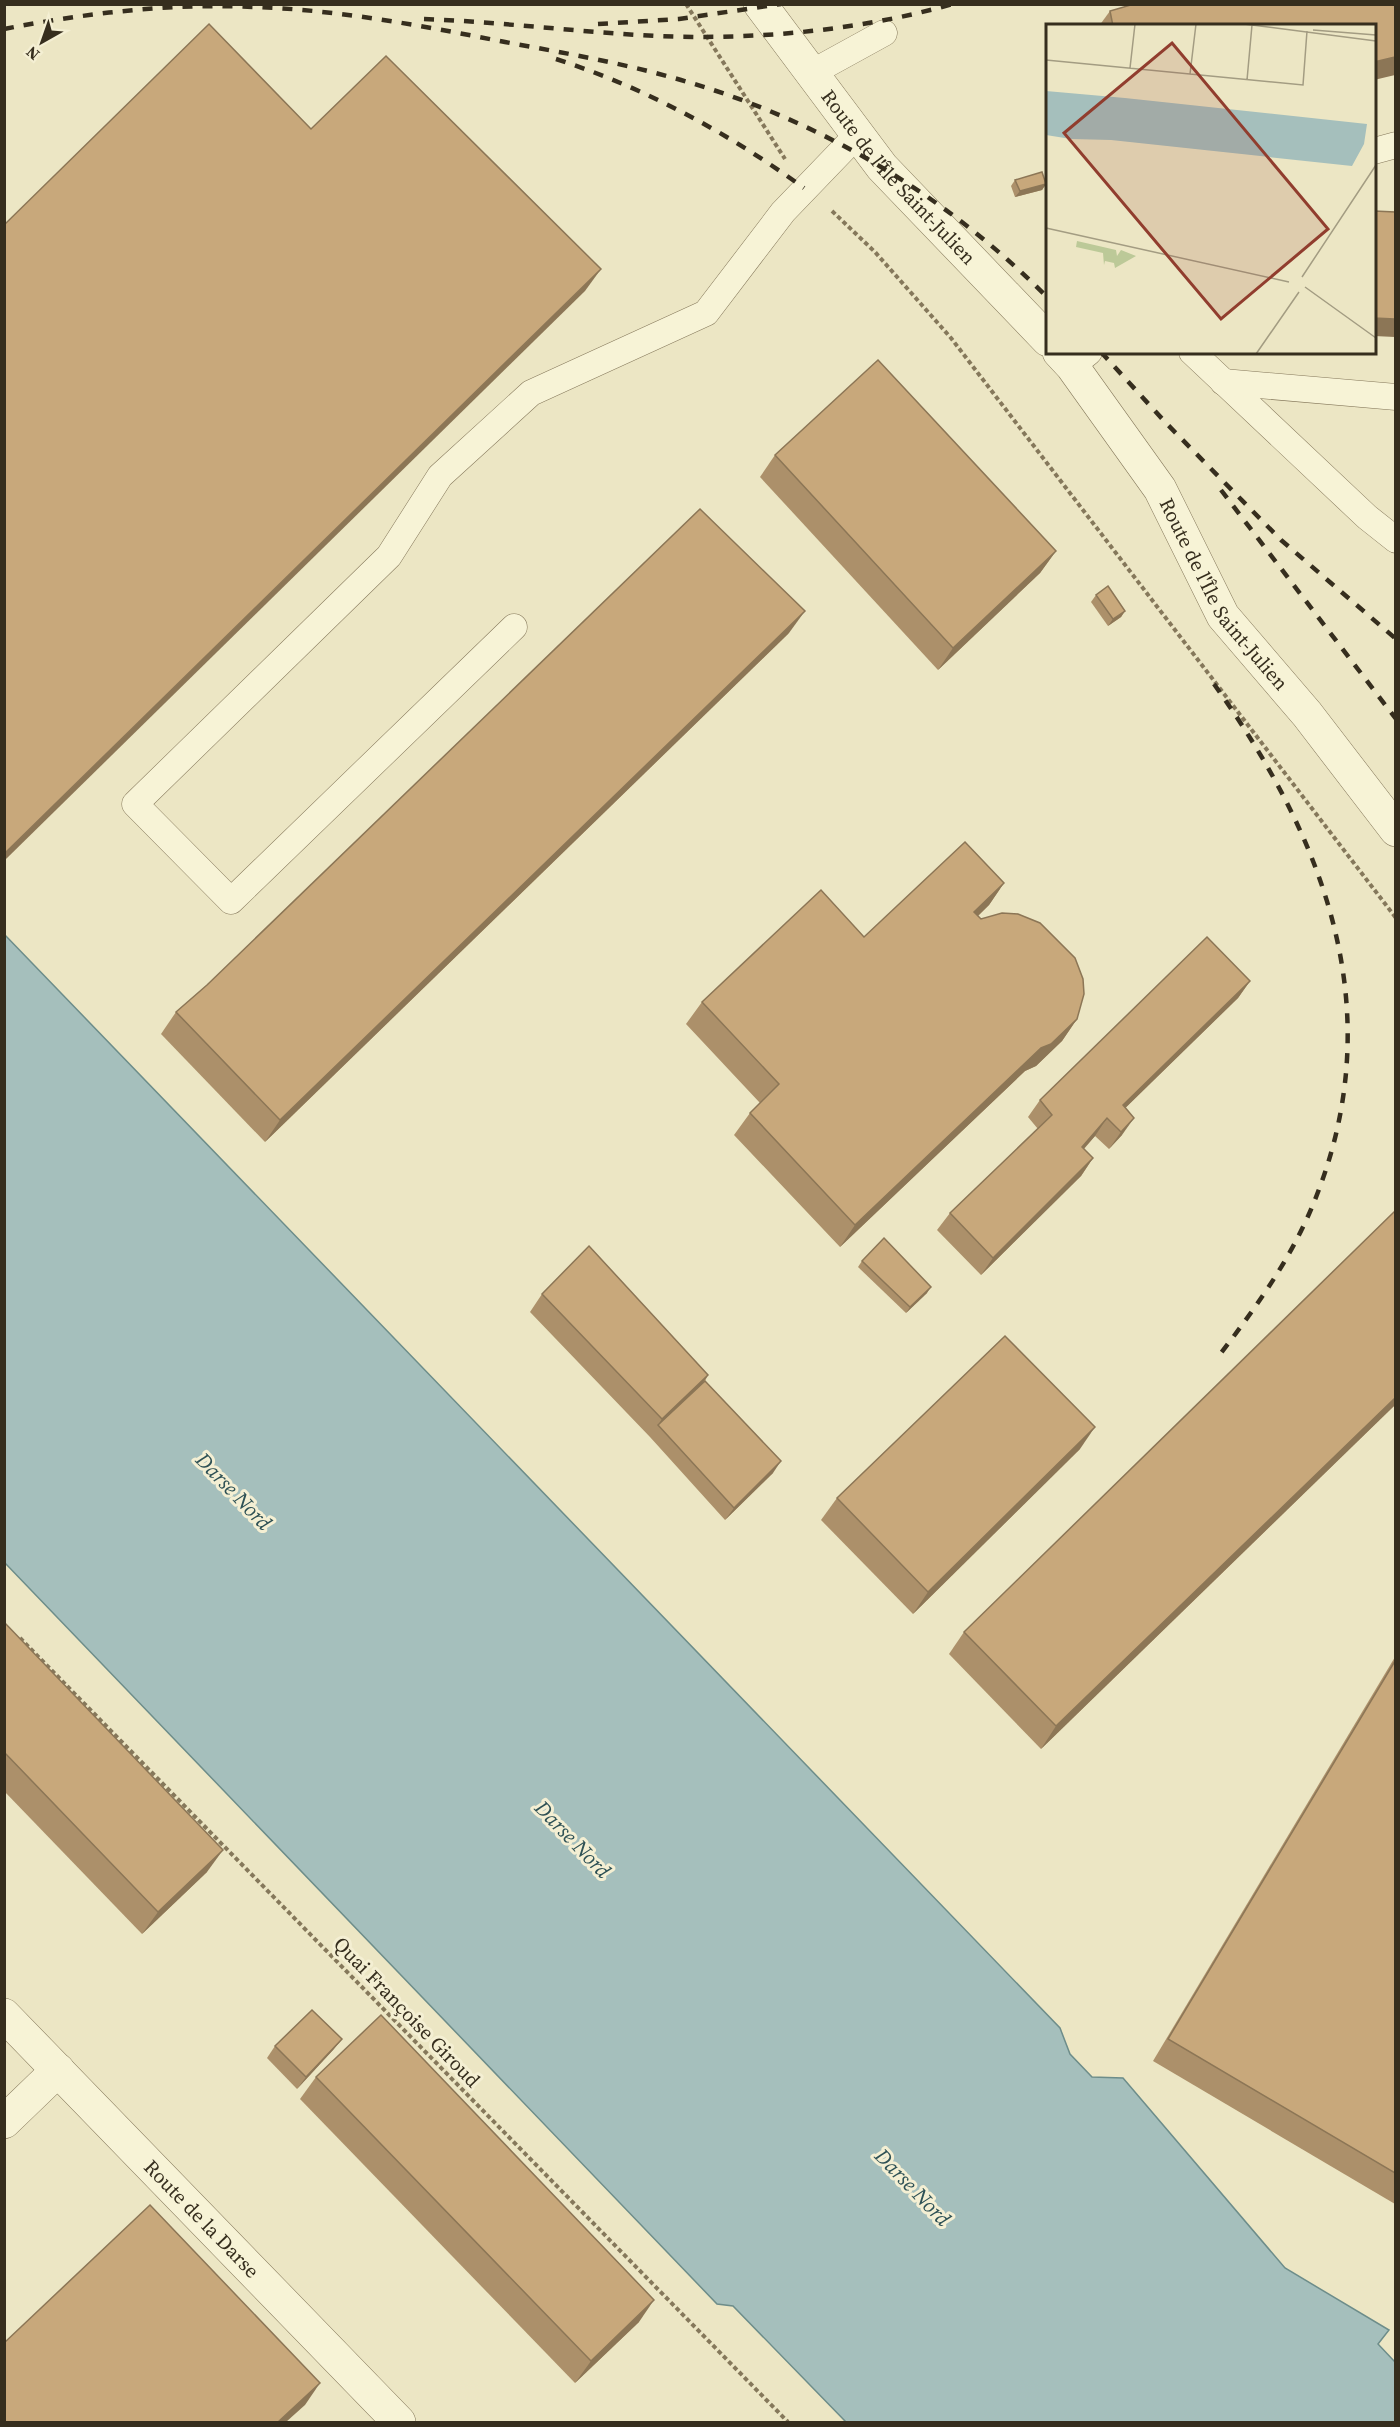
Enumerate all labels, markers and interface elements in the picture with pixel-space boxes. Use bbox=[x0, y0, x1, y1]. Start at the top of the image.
north arrow bbox=[12, 12, 72, 72]
inset map bbox=[1046, 24, 1376, 354]
text: N bbox=[21, 41, 44, 66]
street label: Route de l'Île Saint-Julien bbox=[815, 84, 982, 271]
street label: Route de l'Île Saint-Julien bbox=[1153, 493, 1295, 696]
water label: Darse Nord bbox=[189, 1445, 278, 1536]
water label: Darse Nord bbox=[528, 1793, 617, 1884]
street label: Quai Françoise Giroud bbox=[328, 1930, 487, 2094]
water label: Darse Nord bbox=[868, 2141, 957, 2232]
street label: Route de la Darse bbox=[138, 2153, 266, 2284]

